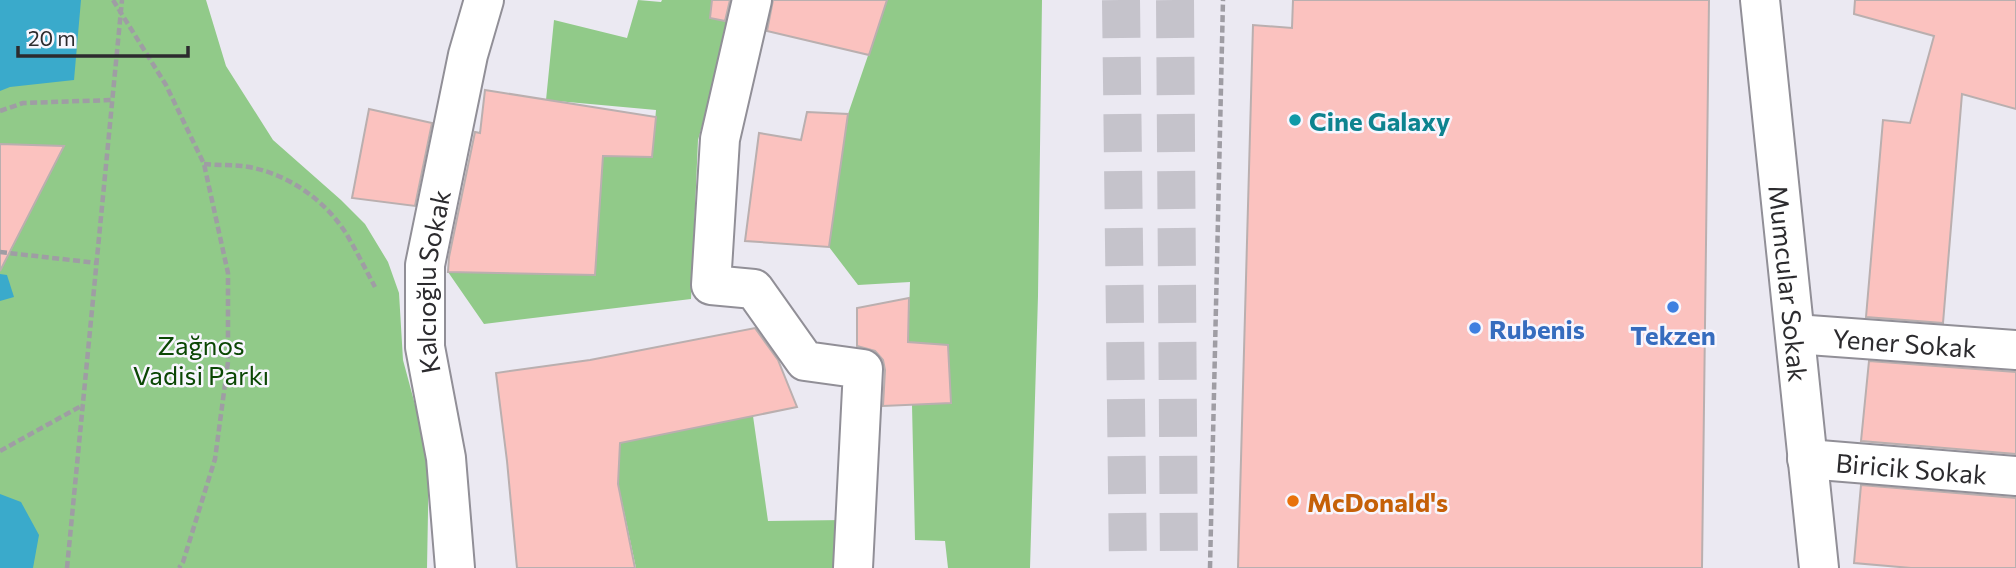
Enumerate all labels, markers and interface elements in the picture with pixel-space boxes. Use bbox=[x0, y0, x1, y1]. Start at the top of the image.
scale bar bbox=[18, 14, 187, 58]
text: 20 m bbox=[28, 25, 76, 50]
place label: Cine Galaxy bbox=[1309, 105, 1450, 136]
marker: Cine Galaxy bbox=[1287, 112, 1303, 128]
street label: Mumcular Sokak bbox=[1764, 184, 1815, 383]
street label: Kalcıoğlu Sokak bbox=[409, 187, 456, 377]
marker: Tekzen bbox=[1665, 299, 1681, 315]
place label: Rubenis bbox=[1489, 313, 1585, 344]
place label: Tekzen bbox=[1630, 319, 1716, 350]
marker: Rubenis bbox=[1467, 320, 1483, 336]
street label: Yener Sokak bbox=[1831, 321, 1978, 363]
park label: Zağnos Vadisi Parkı bbox=[133, 329, 269, 390]
street label: Biricik Sokak bbox=[1835, 446, 1989, 489]
place label: McDonald's bbox=[1307, 486, 1448, 517]
marker: McDonald's bbox=[1285, 493, 1301, 509]

